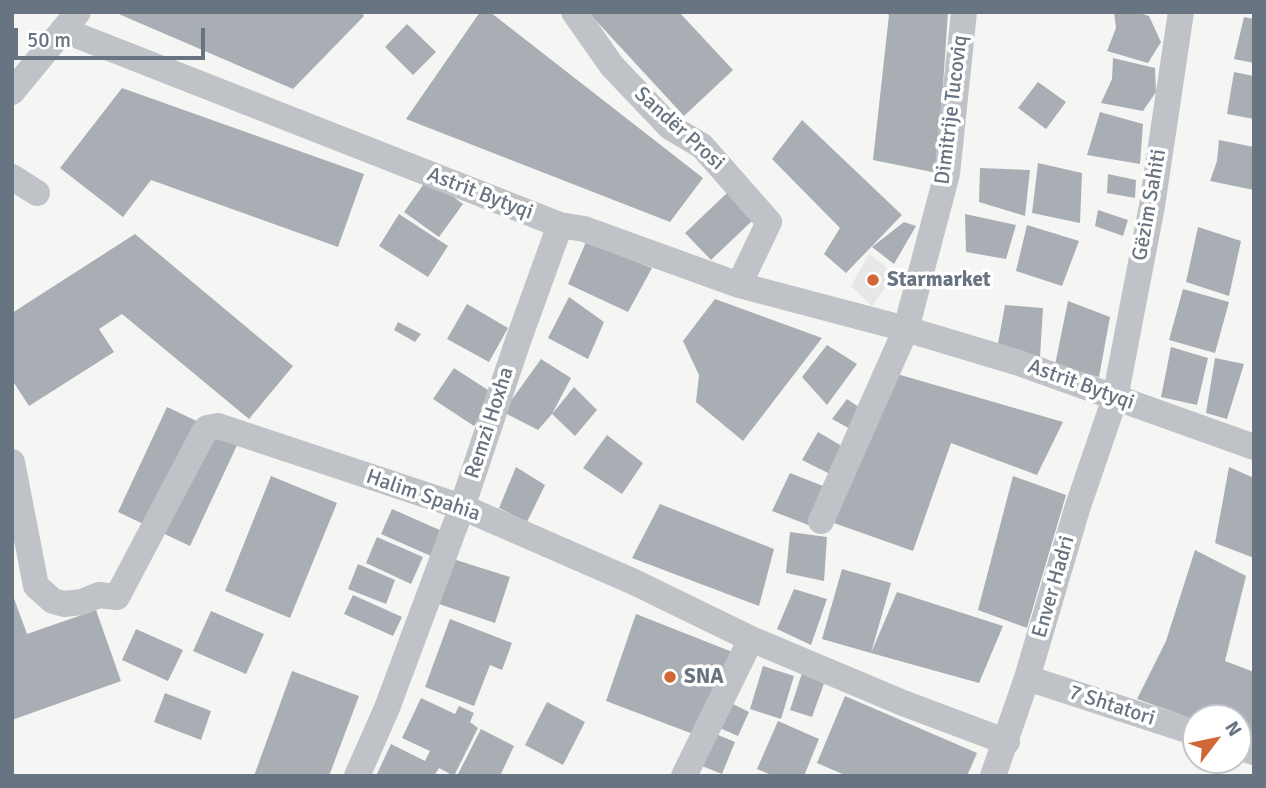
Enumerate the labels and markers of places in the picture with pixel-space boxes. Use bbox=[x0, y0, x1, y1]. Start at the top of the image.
place label: Starmarket bbox=[887, 267, 991, 293]
marker: Starmarket bbox=[865, 272, 881, 288]
place label: SNA bbox=[684, 664, 724, 690]
marker: SNA bbox=[662, 669, 678, 685]

